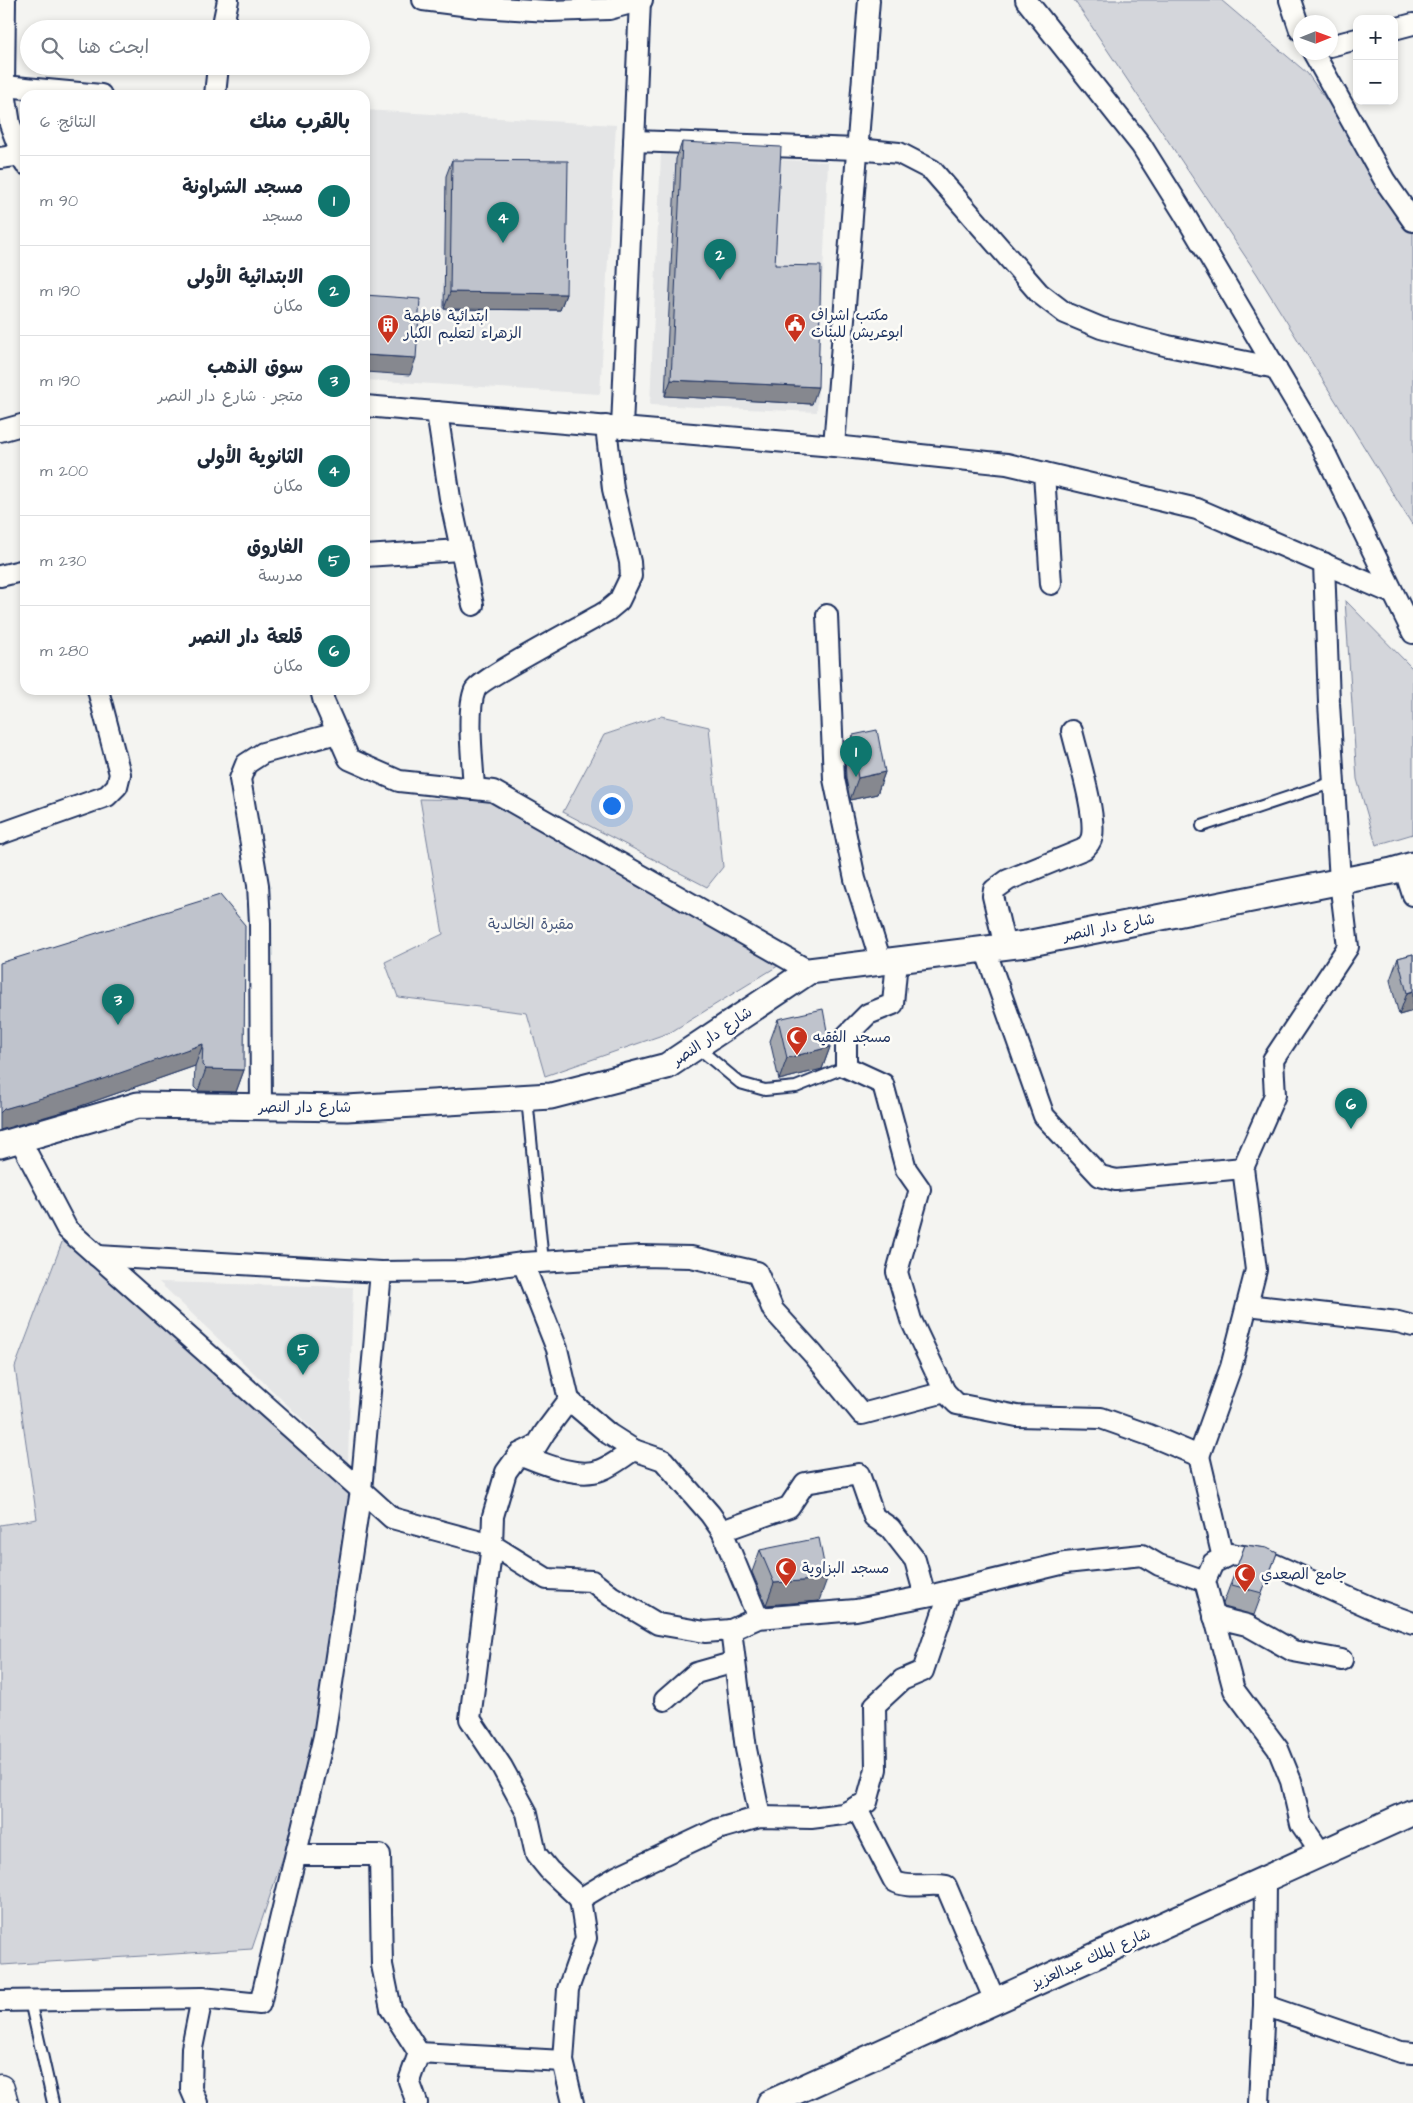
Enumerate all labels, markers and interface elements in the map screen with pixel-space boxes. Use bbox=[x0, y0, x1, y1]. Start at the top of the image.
north arrow bbox=[1293, 15, 1338, 60]
map controls bbox=[1353, 15, 1398, 105]
button: + bbox=[1353, 15, 1398, 60]
search box bbox=[20, 20, 370, 75]
icon: search bbox=[38, 34, 66, 62]
text: ابحث هنا bbox=[78, 34, 149, 61]
button: − bbox=[1353, 60, 1398, 105]
text: بالقرب منك bbox=[249, 107, 350, 136]
text: النتائج: 6 bbox=[40, 111, 96, 133]
text: مسجد الشراونة bbox=[182, 174, 303, 201]
text: 90 m bbox=[40, 190, 78, 212]
text: 1 bbox=[333, 190, 335, 212]
pin: 4 bbox=[487, 202, 519, 243]
text: مسجد bbox=[262, 205, 303, 227]
pin: 2 bbox=[704, 239, 736, 280]
text: الابتدائية الأولى bbox=[187, 264, 303, 291]
text: 190 m bbox=[40, 280, 80, 302]
text: 2 bbox=[329, 280, 339, 302]
text: مكان bbox=[273, 295, 303, 317]
place label: مكتب اشراف ابوعريش للبنات bbox=[811, 305, 903, 343]
place label: ابتدائية فاطمة الزهراء لتعليم الكبار bbox=[403, 306, 522, 345]
public building icon: مكتب اشراف ابوعريش للبنات bbox=[783, 312, 807, 343]
building icon: ابتدائية فاطمة الزهراء لتعليم الكبار bbox=[376, 313, 400, 344]
text: سوق الذهب bbox=[207, 354, 303, 381]
text: 190 m bbox=[40, 370, 80, 392]
text: 3 bbox=[330, 370, 338, 392]
text: متجر · شارع دار النصر bbox=[158, 385, 303, 407]
text: الثانوية الأولى bbox=[197, 444, 303, 471]
text: 200 m bbox=[40, 460, 88, 482]
text: 4 bbox=[329, 460, 339, 482]
text: مكان bbox=[273, 475, 303, 497]
text: الفاروق bbox=[247, 534, 303, 561]
text: 230 m bbox=[40, 550, 86, 572]
text: 5 bbox=[328, 550, 340, 572]
text: مدرسة bbox=[258, 565, 303, 587]
text: قلعة دار النصر bbox=[190, 624, 303, 651]
text: 280 m bbox=[40, 640, 88, 662]
text: 6 bbox=[329, 640, 339, 662]
text: مكان bbox=[273, 655, 303, 677]
pin: 1 bbox=[840, 736, 872, 777]
your location bbox=[599, 793, 625, 819]
street label: شارع دار النصر bbox=[1060, 908, 1156, 947]
park label: مقبرة الخالدية bbox=[488, 914, 574, 935]
pin: 3 bbox=[102, 984, 134, 1025]
street label: شارع دار النصر bbox=[666, 1002, 756, 1072]
mosque icon: مسجد الفقيه bbox=[785, 1025, 809, 1056]
place label: مسجد الفقيه bbox=[813, 1027, 891, 1048]
pin: 6 bbox=[1335, 1088, 1367, 1129]
street label: شارع دار النصر bbox=[257, 1097, 351, 1118]
pin: 5 bbox=[287, 1334, 319, 1375]
mosque icon: مسجد البزاوية bbox=[774, 1556, 798, 1587]
place label: مسجد البزاوية bbox=[802, 1558, 889, 1579]
mosque icon: جامع الصعدي bbox=[1233, 1562, 1257, 1593]
place label: جامع الصعدي bbox=[1261, 1564, 1347, 1585]
street label: شارع الملك عبدالعزيز bbox=[1026, 1923, 1154, 1995]

